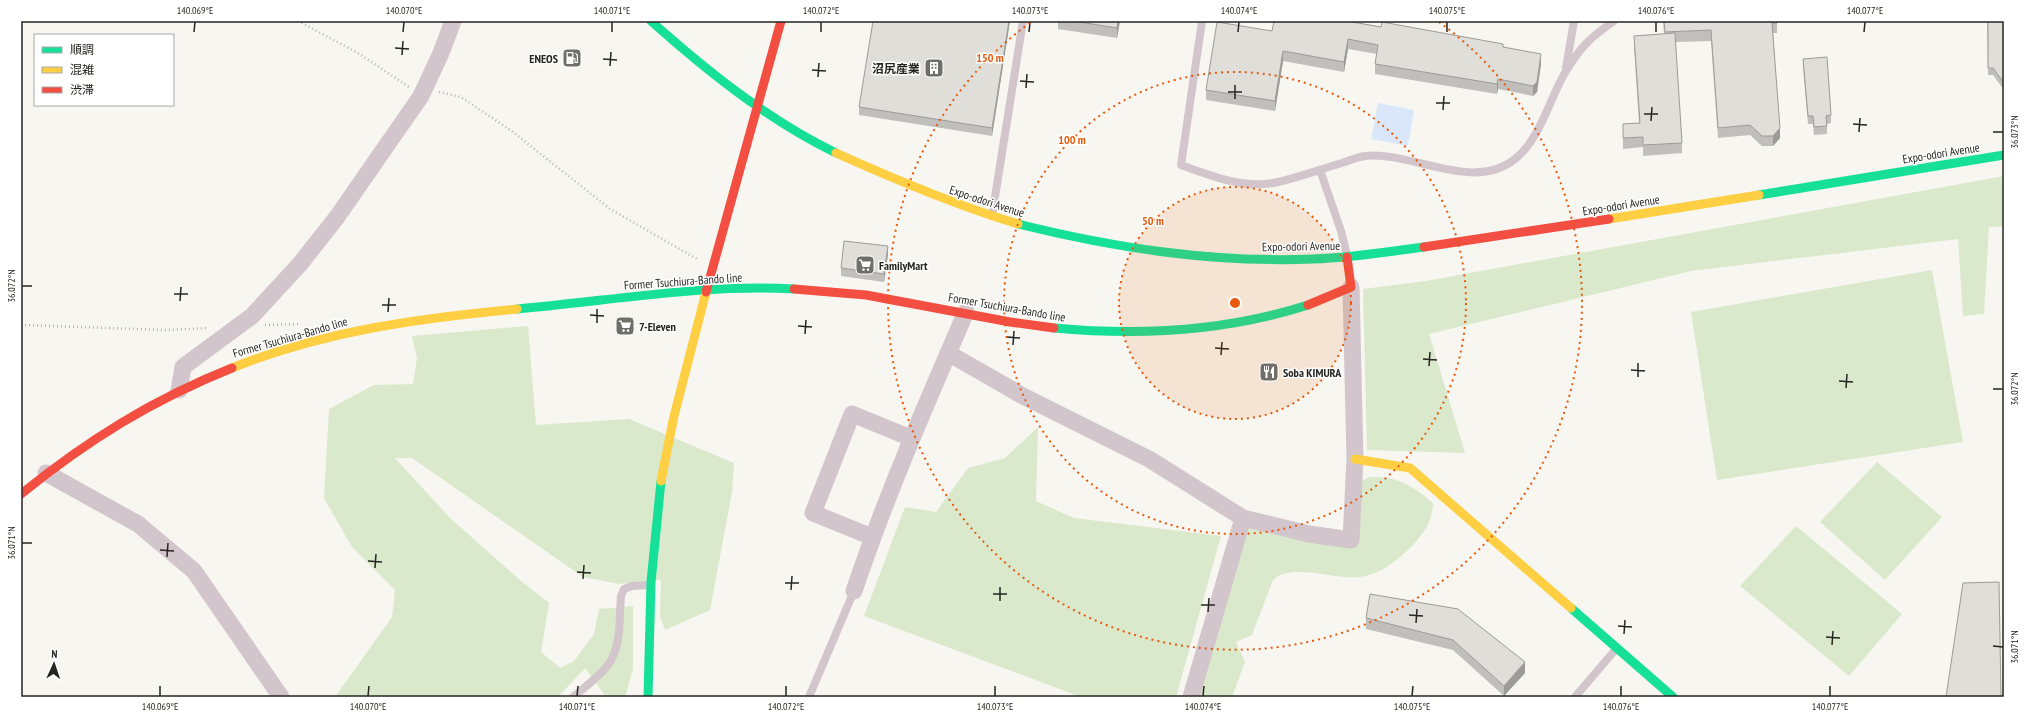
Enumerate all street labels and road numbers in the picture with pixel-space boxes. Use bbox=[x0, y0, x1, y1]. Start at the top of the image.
street label: Expo-odori Avenue bbox=[1901, 139, 1981, 167]
street label: Expo-odori Avenue bbox=[948, 182, 1026, 220]
street label: Expo-odori Avenue bbox=[1581, 191, 1661, 219]
street label: Expo-odori Avenue bbox=[1262, 238, 1340, 254]
street label: Former Tsuchiura-Bando line bbox=[623, 269, 743, 293]
street label: Former Tsuchiura-Bando line bbox=[947, 289, 1067, 325]
street label: Former Tsuchiura-Bando line bbox=[231, 313, 349, 361]

